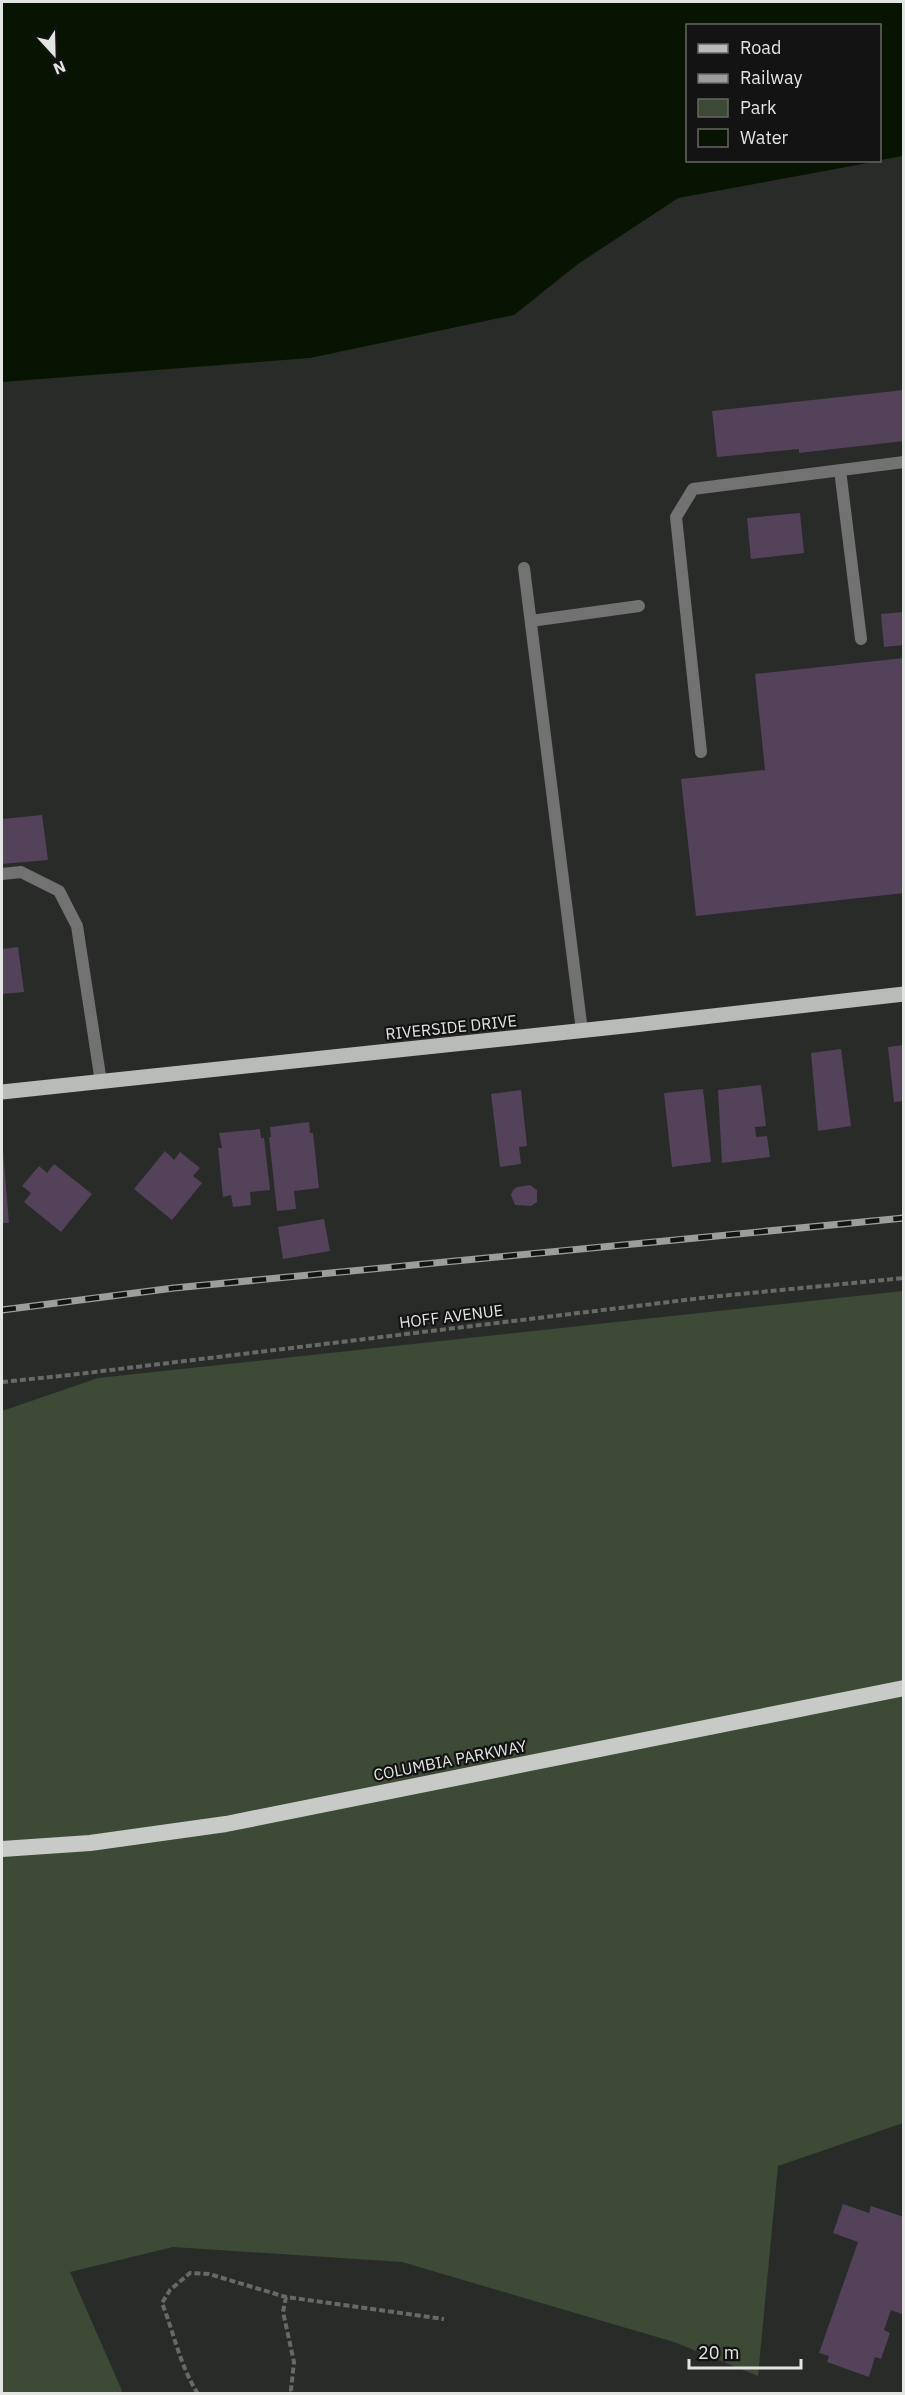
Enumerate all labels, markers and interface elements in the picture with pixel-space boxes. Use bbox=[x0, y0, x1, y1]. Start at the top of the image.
north arrow bbox=[24, 24, 84, 84]
legend bbox=[686, 24, 881, 162]
text: Road bbox=[740, 36, 781, 59]
text: N bbox=[50, 56, 69, 79]
text: Railway bbox=[740, 66, 802, 89]
text: Park bbox=[740, 96, 777, 119]
text: Water bbox=[740, 126, 789, 149]
street label: RIVERSIDE DRIVE bbox=[384, 1010, 518, 1044]
street label: HOFF AVENUE bbox=[398, 1300, 504, 1332]
street label: COLUMBIA PARKWAY bbox=[372, 1735, 529, 1785]
scale bar bbox=[689, 2332, 802, 2370]
text: 20 m bbox=[698, 2341, 740, 2364]

